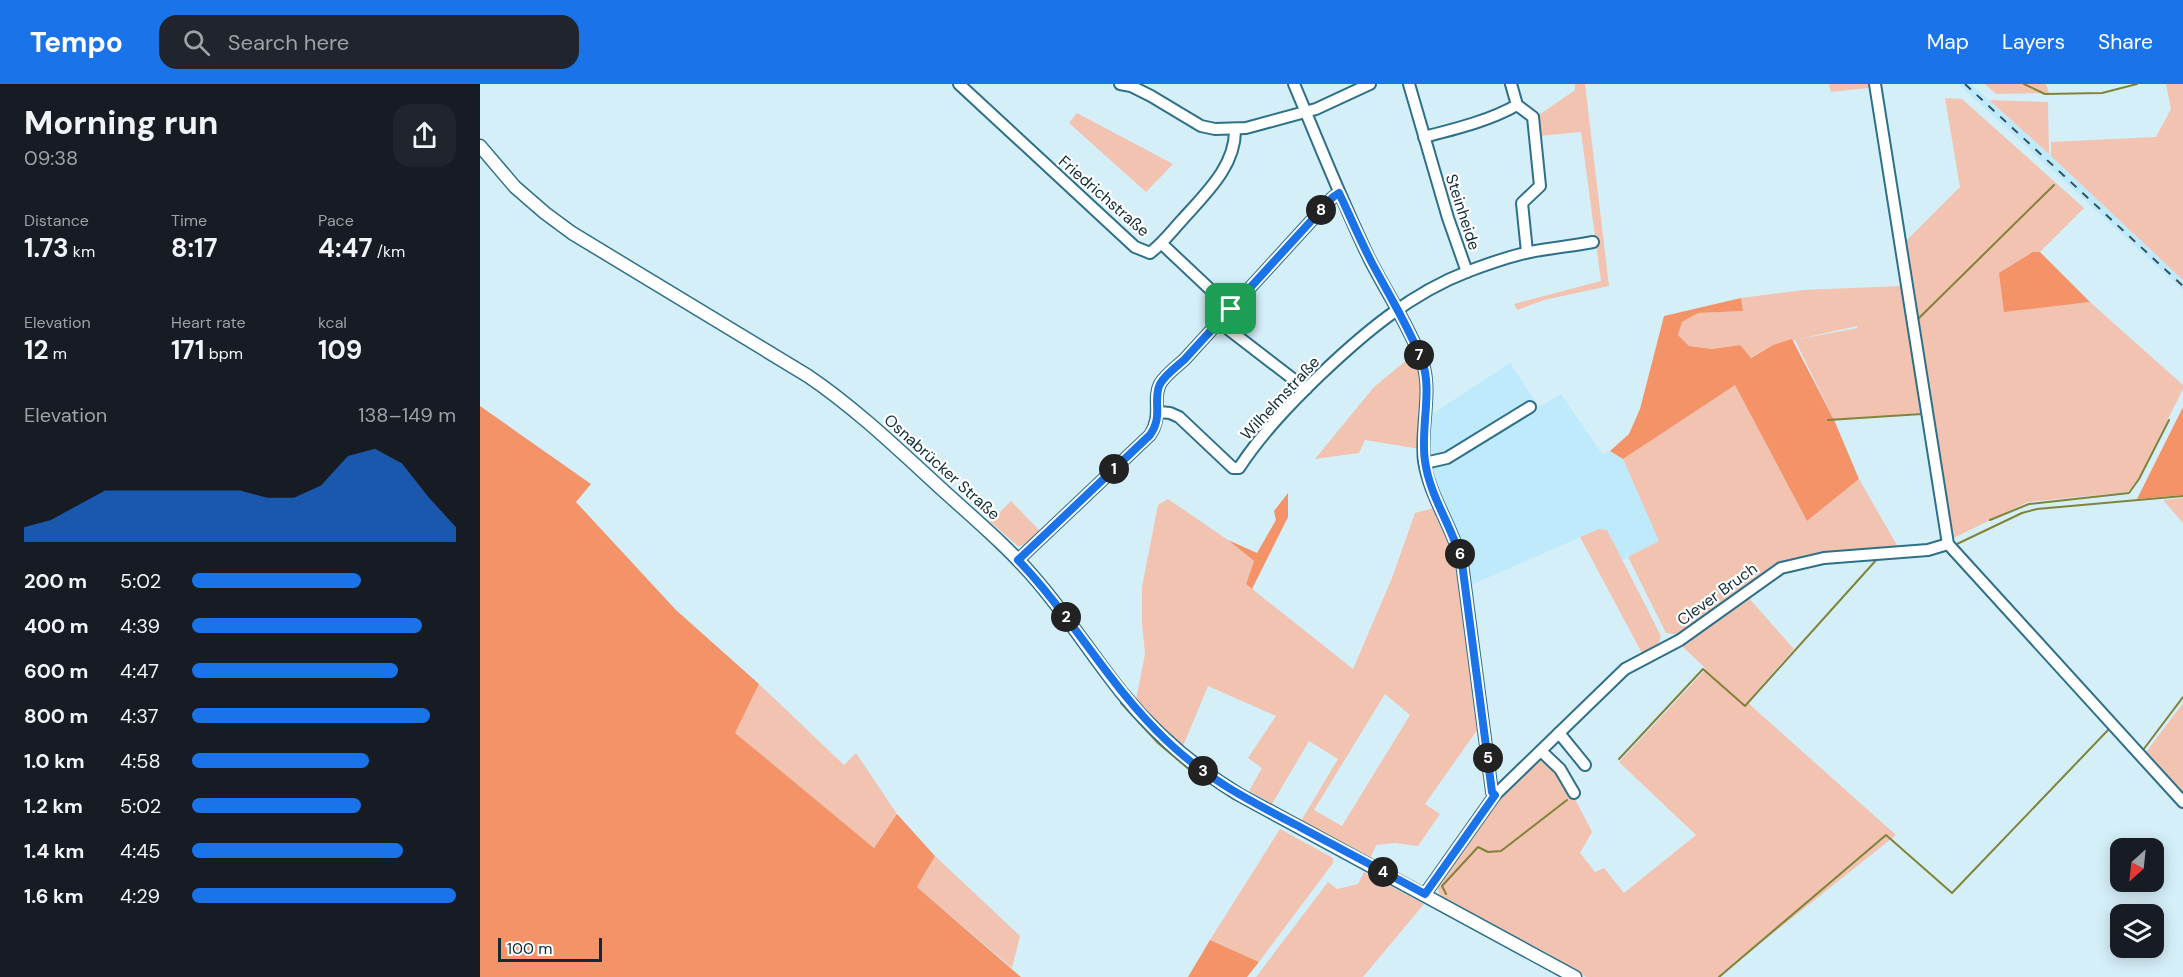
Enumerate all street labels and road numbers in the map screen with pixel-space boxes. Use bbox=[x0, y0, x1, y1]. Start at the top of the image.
street label: Friedrichstraße bbox=[1054, 151, 1154, 241]
street label: Steinheide bbox=[1441, 171, 1485, 253]
street label: Wilhelmstraße bbox=[1236, 352, 1324, 444]
street label: Osnabrücker Straße bbox=[880, 409, 1004, 525]
street label: Clever Bruch bbox=[1673, 558, 1761, 630]

